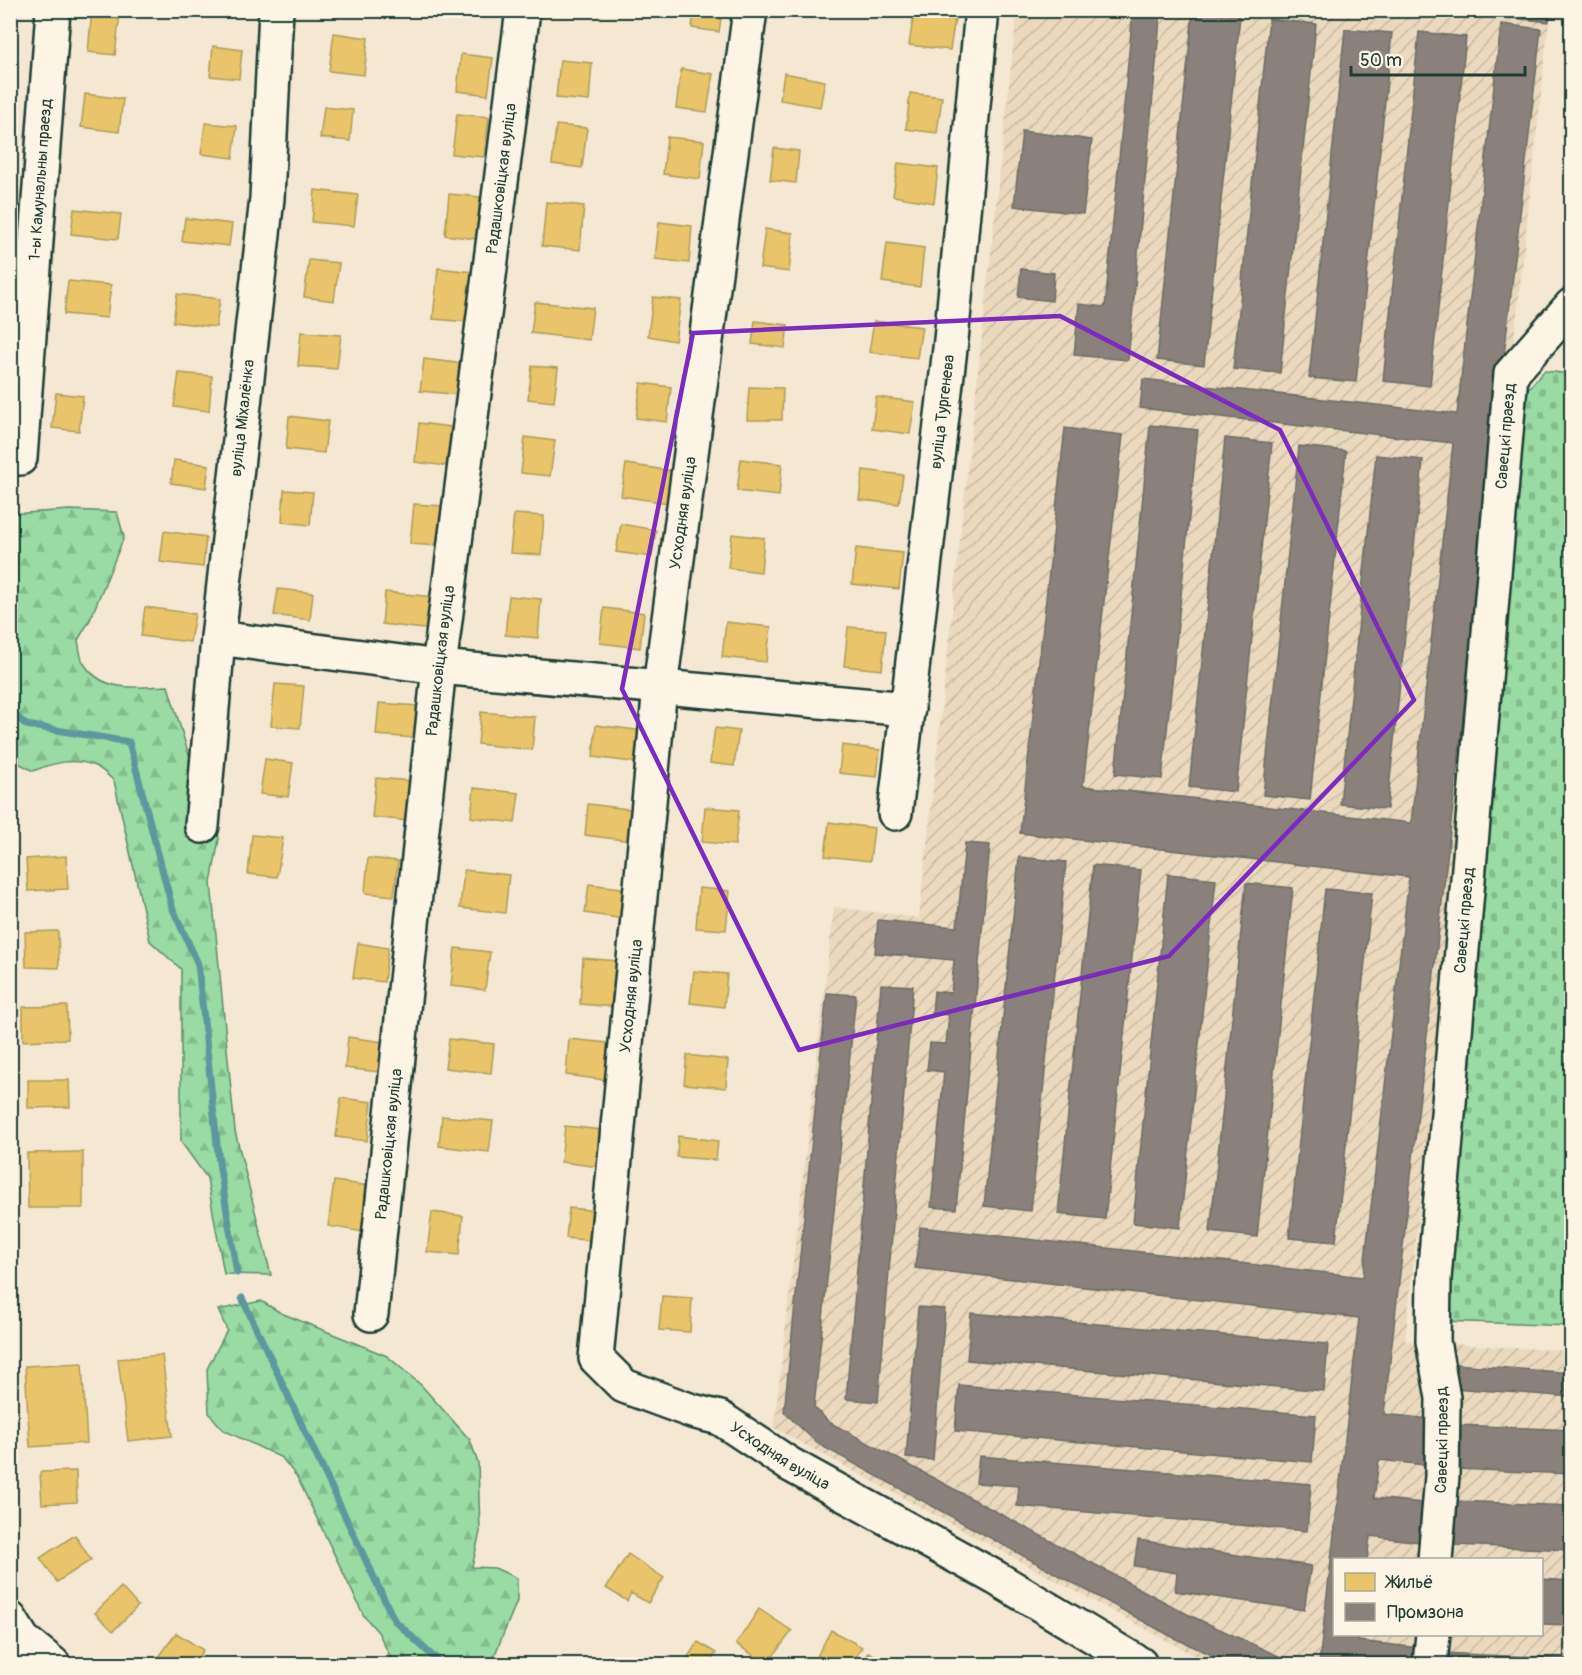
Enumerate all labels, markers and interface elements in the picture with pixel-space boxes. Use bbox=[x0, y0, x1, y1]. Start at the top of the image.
scale bar bbox=[1351, 39, 1525, 77]
text: 50 m bbox=[1360, 49, 1402, 72]
street label: 1-ы Камунальны праезд bbox=[25, 98, 56, 261]
street label: Радашковіцкая вуліца bbox=[482, 102, 521, 255]
street label: вуліца Тургенева bbox=[926, 354, 959, 470]
street label: вуліца Міхалёнка bbox=[226, 358, 259, 478]
street label: Савецкі праезд bbox=[1491, 382, 1520, 490]
street label: Усходняя вуліца bbox=[665, 455, 701, 571]
street label: Радашковіцкая вуліца bbox=[422, 584, 459, 737]
street label: Савецкі праезд bbox=[1450, 866, 1479, 974]
street label: Усходняя вуліца bbox=[615, 938, 647, 1054]
street label: Радашковіцкая вуліца bbox=[371, 1067, 407, 1220]
street label: Савецкі праезд bbox=[1431, 1385, 1453, 1494]
street label: Усходняя вуліца bbox=[726, 1417, 833, 1495]
legend bbox=[1333, 1558, 1543, 1636]
text: Жильё bbox=[1384, 1571, 1433, 1594]
text: Промзона bbox=[1387, 1601, 1464, 1624]

